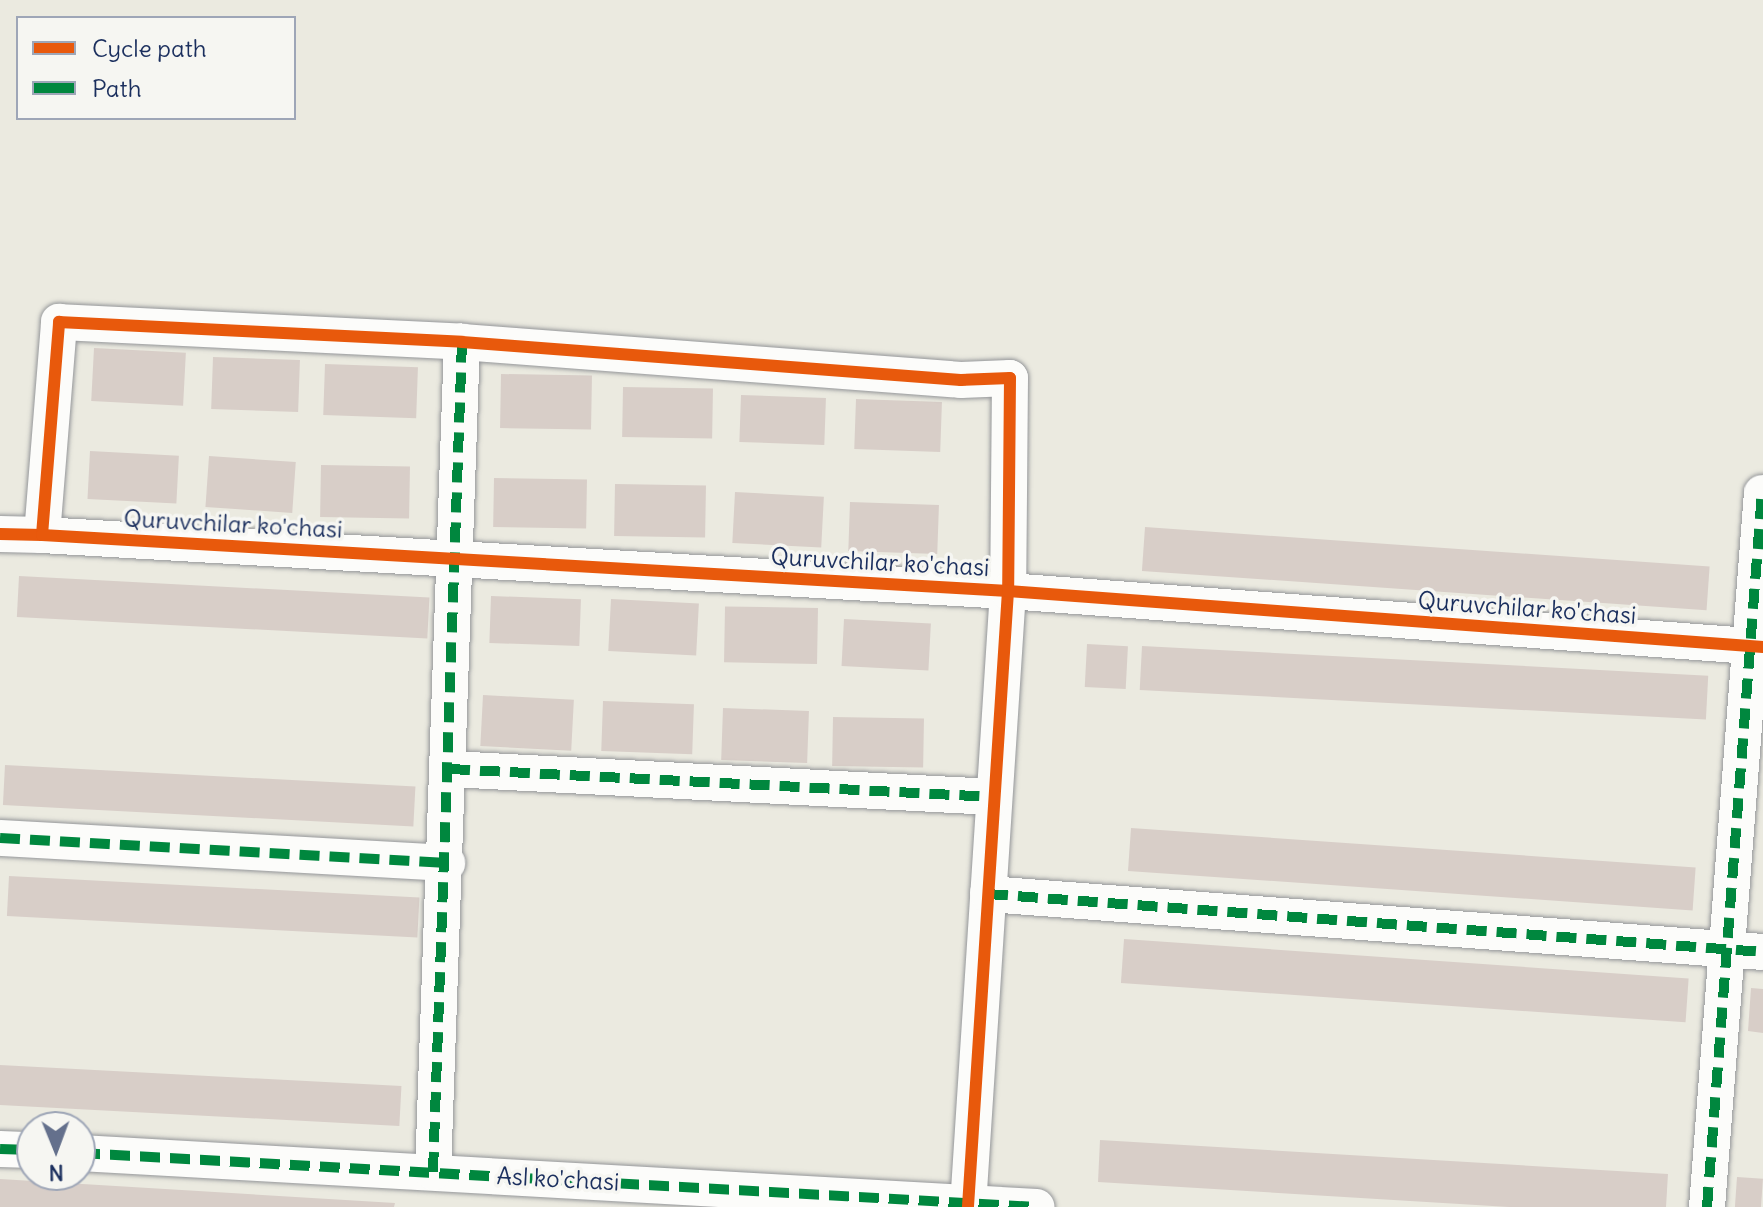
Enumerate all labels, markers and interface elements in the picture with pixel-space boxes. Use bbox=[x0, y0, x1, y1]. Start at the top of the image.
legend bbox=[16, 16, 296, 120]
text: Cycle path bbox=[92, 33, 207, 63]
text: Path bbox=[92, 73, 142, 103]
street label: Quruvchilar ko'chasi bbox=[123, 504, 343, 544]
street label: Quruvchilar ko'chasi bbox=[770, 542, 990, 582]
street label: Quruvchilar ko'chasi bbox=[1417, 586, 1637, 630]
north arrow bbox=[16, 1111, 96, 1191]
text: N bbox=[49, 1159, 64, 1187]
street label: Asl ko'chasi bbox=[496, 1161, 620, 1197]

